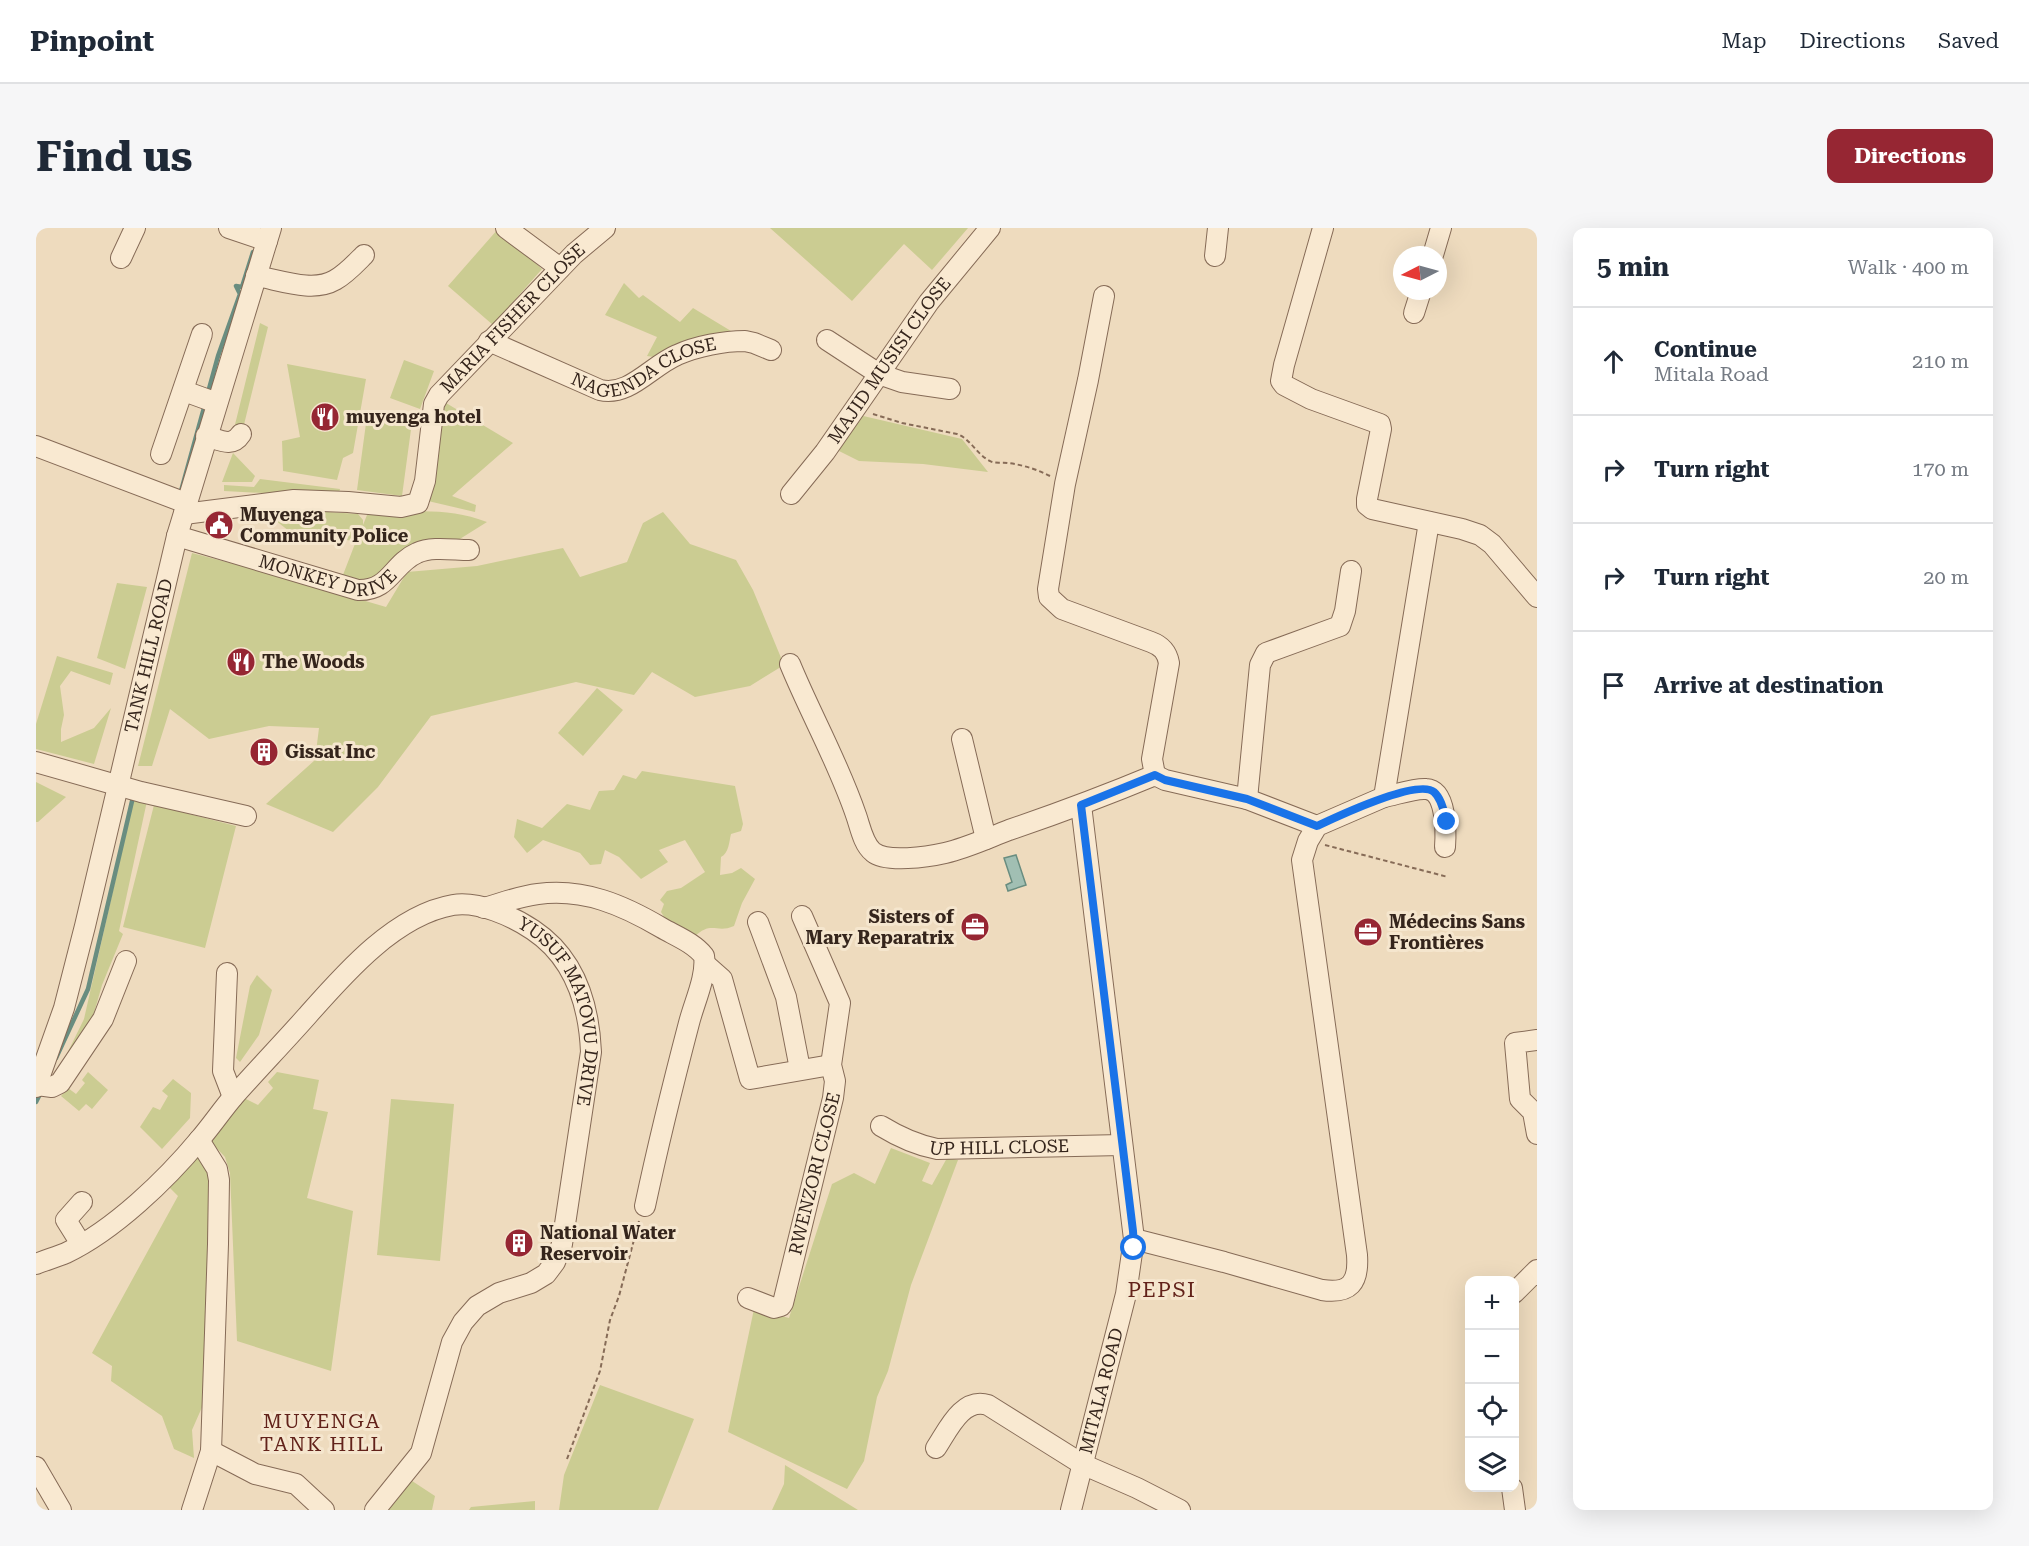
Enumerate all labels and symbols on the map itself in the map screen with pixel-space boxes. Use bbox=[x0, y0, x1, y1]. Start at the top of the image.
street label: MARIA FISHER CLOSE bbox=[436, 238, 589, 397]
north arrow bbox=[1393, 246, 1447, 300]
street label: MAJID MUSISI CLOSE bbox=[823, 273, 955, 447]
street label: NAGENDA CLOSE bbox=[568, 333, 718, 402]
restaurant icon: muyenga hotel bbox=[309, 401, 341, 433]
place label: muyenga hotel bbox=[346, 406, 481, 427]
place label: Muyenga Community Police bbox=[240, 504, 409, 546]
public building icon: Muyenga Community Police bbox=[203, 509, 235, 541]
street label: MONKEY DRIVE bbox=[256, 550, 401, 600]
street label: TANK HILL ROAD bbox=[120, 577, 177, 735]
restaurant icon: The Woods bbox=[225, 646, 257, 678]
place label: The Woods bbox=[262, 651, 365, 672]
building icon: Gissat Inc bbox=[248, 736, 280, 768]
place label: Gissat Inc bbox=[285, 741, 375, 762]
route end bbox=[1433, 808, 1459, 834]
place label: Sisters of Mary Reparatrix bbox=[805, 906, 955, 948]
office icon: Sisters of Mary Reparatrix bbox=[959, 911, 991, 943]
place label: Médecins Sans Frontières bbox=[1389, 911, 1525, 953]
street label: YUSUF MATOVU DRIVE bbox=[514, 912, 602, 1108]
office icon: Médecins Sans Frontières bbox=[1352, 916, 1384, 948]
street label: RWENZORI CLOSE bbox=[784, 1090, 844, 1257]
street label: UP HILL CLOSE bbox=[927, 1135, 1070, 1160]
place label: National Water Reservoir bbox=[540, 1222, 676, 1264]
building icon: National Water Reservoir bbox=[503, 1227, 535, 1259]
route start bbox=[1120, 1234, 1146, 1260]
district label: PEPSI bbox=[1128, 1278, 1196, 1302]
street label: MITALA ROAD bbox=[1075, 1325, 1127, 1456]
district label: MUYENGA TANK HILL bbox=[260, 1409, 384, 1456]

